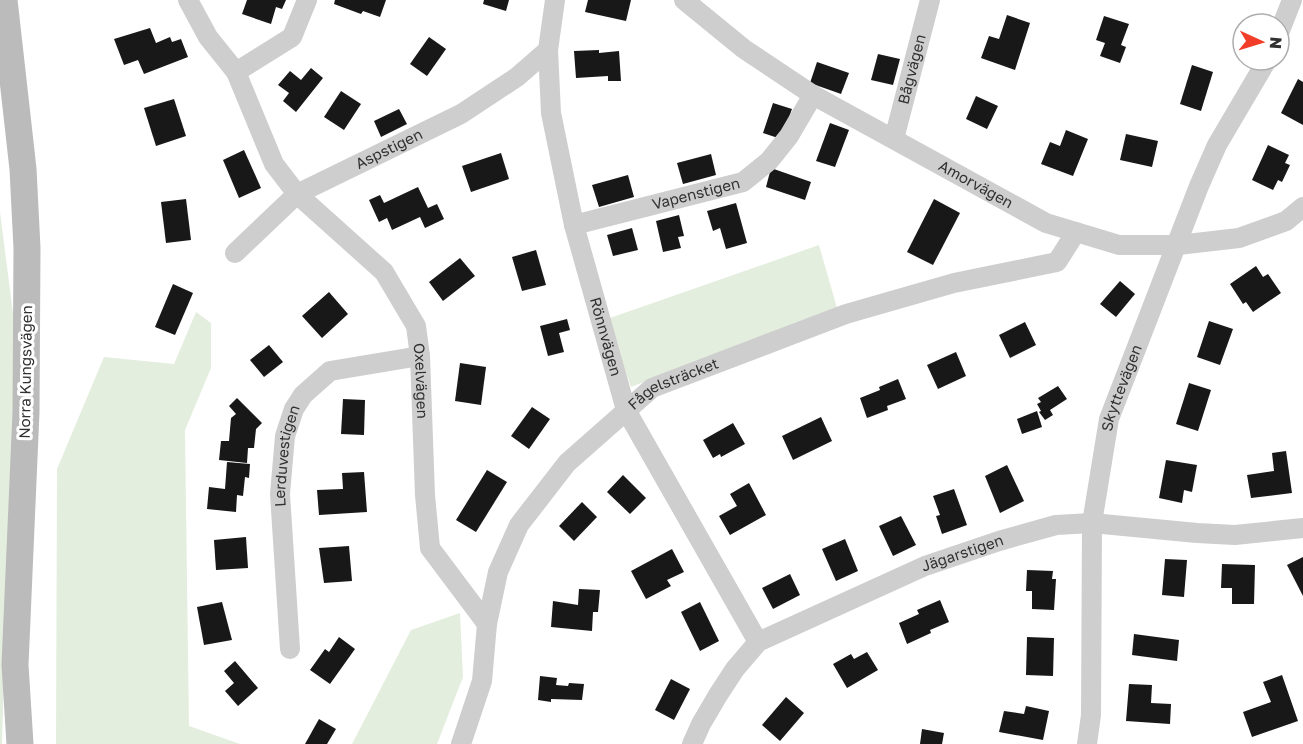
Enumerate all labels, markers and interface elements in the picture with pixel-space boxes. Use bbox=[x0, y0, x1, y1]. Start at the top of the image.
north arrow bbox=[1231, 12, 1291, 72]
street label: Bågvägen bbox=[893, 32, 929, 106]
text: N bbox=[1266, 36, 1286, 50]
street label: Aspstigen bbox=[352, 124, 425, 172]
street label: Amorvägen bbox=[936, 156, 1017, 211]
street label: Vapenstigen bbox=[650, 173, 742, 213]
street label: Rönnvägen bbox=[587, 295, 626, 378]
street label: Norra Kungsvägen bbox=[15, 305, 35, 439]
street label: Oxelvägen bbox=[410, 342, 432, 419]
street label: Skyttevägen bbox=[1097, 342, 1145, 432]
street label: Fågelsträcket bbox=[624, 354, 721, 413]
street label: Lerduvestigen bbox=[270, 402, 303, 507]
street label: Jägarstigen bbox=[919, 530, 1005, 575]

